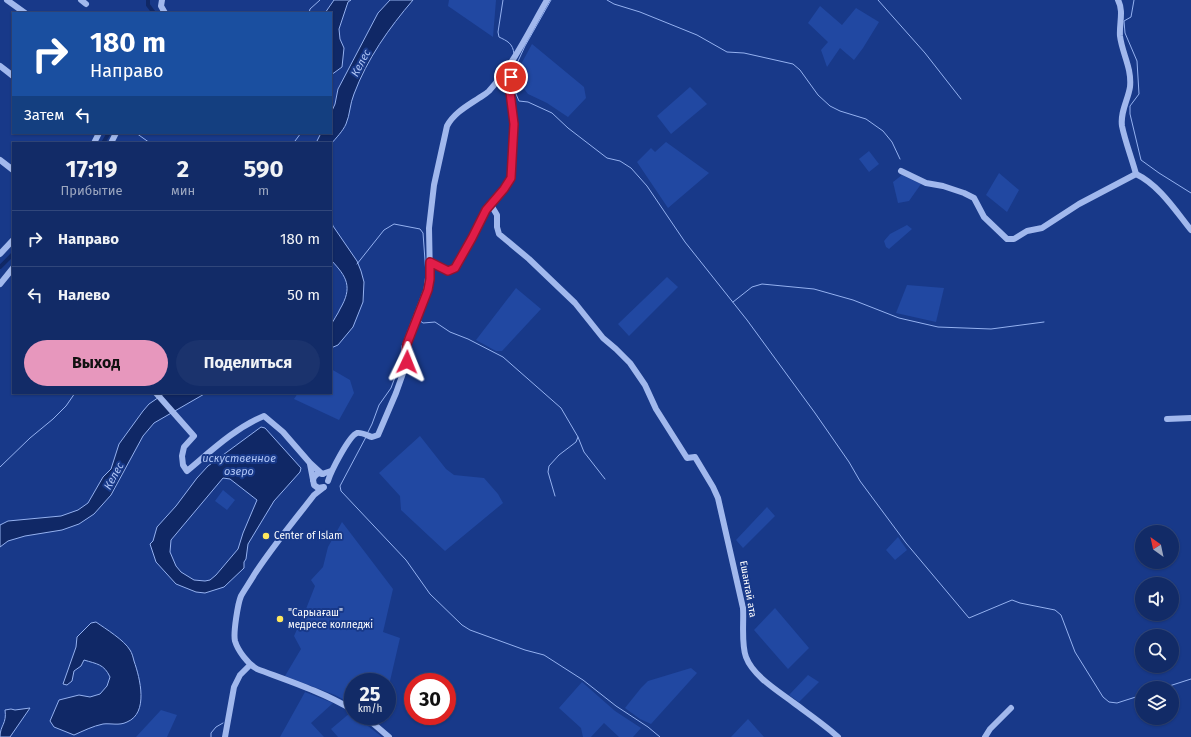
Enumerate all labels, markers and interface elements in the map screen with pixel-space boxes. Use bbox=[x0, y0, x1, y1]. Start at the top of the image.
text: 180 m bbox=[90, 26, 166, 59]
icon: right bbox=[24, 28, 76, 80]
water label: Келес bbox=[348, 46, 374, 79]
text: Направо bbox=[90, 60, 164, 82]
pin bbox=[494, 60, 528, 94]
icon: arrive bbox=[500, 66, 522, 88]
icon: left bbox=[72, 104, 94, 126]
text: Затем bbox=[24, 106, 64, 124]
text: 17:19 bbox=[66, 155, 117, 183]
text: 2 bbox=[177, 155, 189, 183]
text: 590 bbox=[244, 155, 284, 183]
text: Прибытие bbox=[60, 183, 123, 198]
text: мин bbox=[171, 183, 195, 198]
text: m bbox=[258, 183, 269, 198]
icon: right bbox=[24, 228, 46, 250]
text: Направо bbox=[58, 230, 119, 248]
text: 180 m bbox=[280, 230, 320, 248]
icon: left bbox=[24, 284, 46, 306]
text: Налево bbox=[58, 286, 110, 304]
text: 50 m bbox=[287, 286, 320, 304]
button: Выход bbox=[24, 340, 168, 386]
button: Поделиться bbox=[176, 340, 320, 386]
position arrow bbox=[386, 341, 428, 383]
water label: искуственное озеро bbox=[202, 452, 276, 478]
water label: Келес bbox=[101, 459, 127, 492]
north arrow bbox=[1135, 525, 1179, 569]
map controls bbox=[1135, 525, 1179, 725]
place label: Center of Islam bbox=[274, 530, 342, 542]
marker: Center of Islam bbox=[261, 531, 271, 541]
street label: Ешантай ата bbox=[737, 560, 759, 618]
button: sound bbox=[1135, 577, 1179, 621]
place label: "Сарыағаш" медресе колледжі bbox=[288, 607, 373, 631]
marker: "Сарыағаш" медресе колледжі bbox=[275, 614, 285, 624]
button: search bbox=[1135, 629, 1179, 673]
speed limit sign: 30 bbox=[404, 673, 456, 725]
button: layers bbox=[1135, 681, 1179, 725]
text: 25 bbox=[359, 682, 381, 706]
text: km/h bbox=[358, 703, 382, 715]

